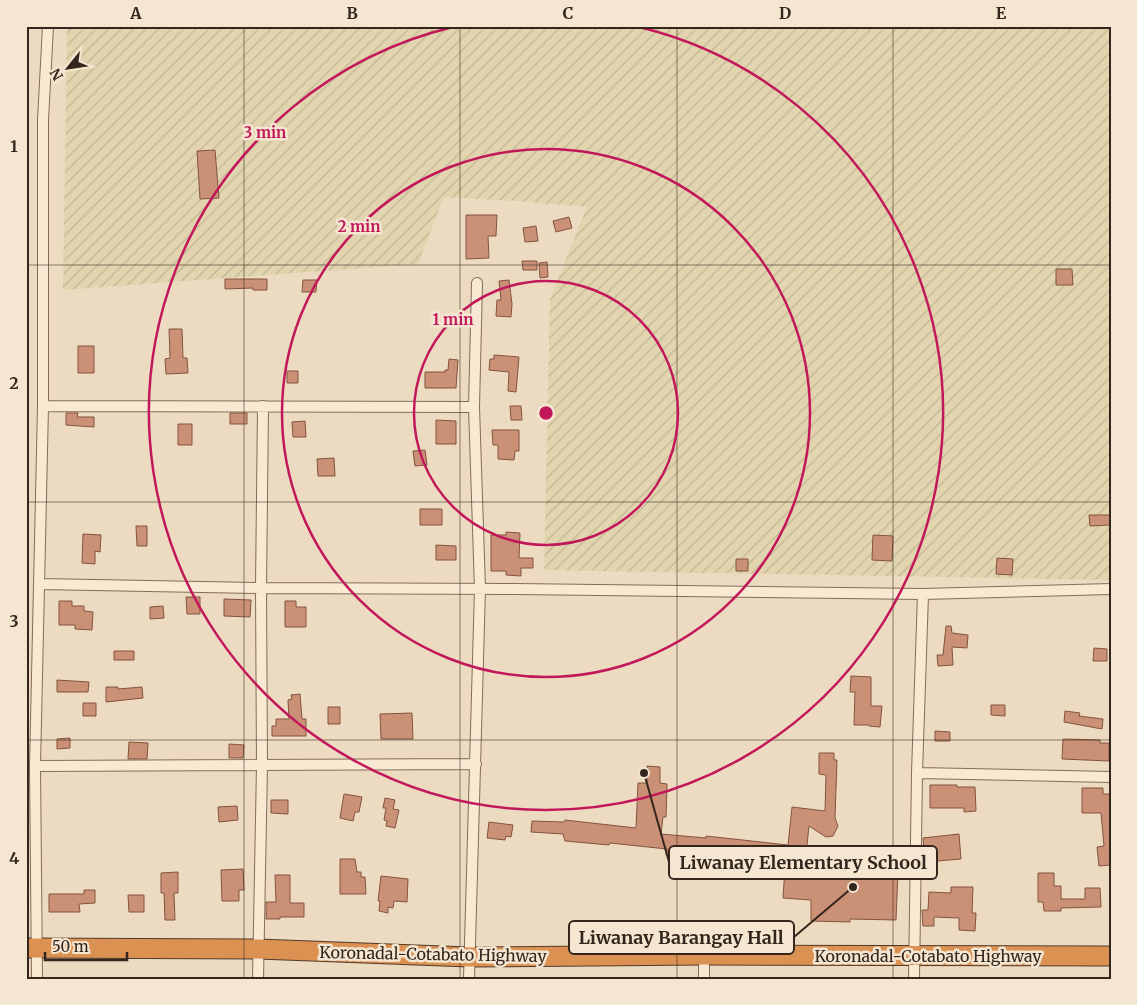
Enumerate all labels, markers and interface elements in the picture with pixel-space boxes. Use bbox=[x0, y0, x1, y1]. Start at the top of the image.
text: A bbox=[129, 3, 142, 23]
text: B bbox=[346, 3, 358, 23]
text: C bbox=[563, 3, 573, 23]
text: D bbox=[779, 3, 791, 23]
text: E bbox=[996, 3, 1007, 23]
north arrow bbox=[42, 42, 92, 92]
text: N bbox=[46, 65, 67, 84]
text: 3 min bbox=[244, 123, 286, 142]
text: 1 bbox=[10, 136, 18, 156]
text: 2 min bbox=[338, 217, 380, 236]
text: 1 min bbox=[433, 310, 473, 329]
text: 2 bbox=[9, 373, 19, 393]
centre of rings bbox=[537, 404, 555, 422]
text: 3 bbox=[9, 611, 19, 631]
callout: Liwanay Elementary School bbox=[669, 846, 937, 879]
text: 4 bbox=[9, 848, 19, 868]
text: Liwanay Elementary School bbox=[679, 851, 927, 874]
callout: Liwanay Barangay Hall bbox=[569, 921, 794, 954]
text: Liwanay Barangay Hall bbox=[578, 926, 784, 949]
scale bar bbox=[45, 930, 128, 962]
text: 50 m bbox=[52, 937, 89, 956]
street label: Koronadal-Cotabato Highway bbox=[319, 942, 547, 966]
street label: Koronadal-Cotabato Highway bbox=[814, 946, 1042, 966]

